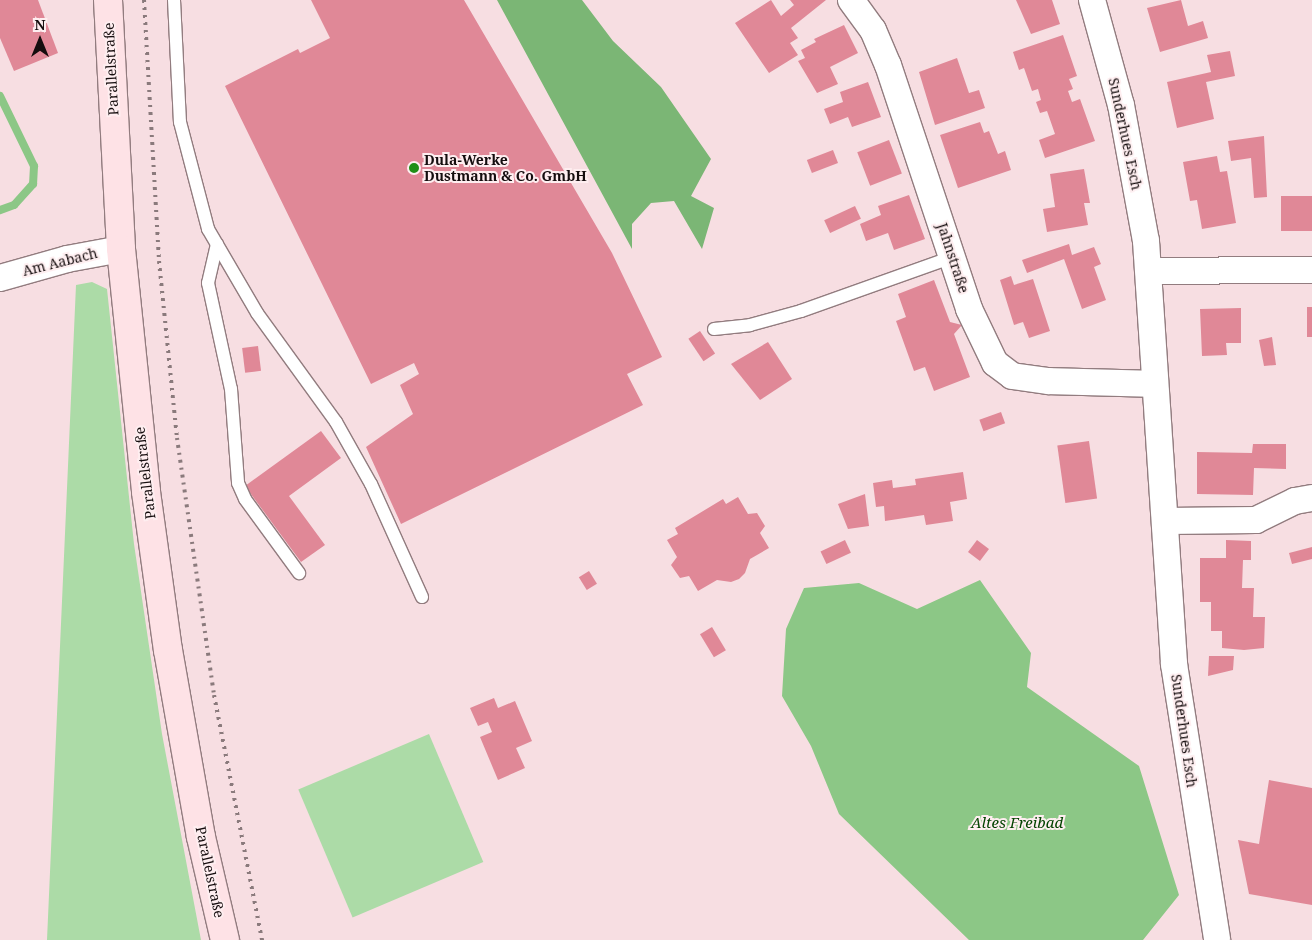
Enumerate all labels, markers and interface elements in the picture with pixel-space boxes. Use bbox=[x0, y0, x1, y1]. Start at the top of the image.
north arrow bbox=[15, 15, 65, 65]
text: N bbox=[34, 15, 46, 34]
street label: Parallelstraße bbox=[100, 22, 122, 116]
street label: Sunderhues Esch bbox=[1105, 76, 1145, 192]
place label: Dula-Werke Dustmann & Co. GmbH bbox=[424, 152, 587, 184]
marker: Dula-Werke Dustmann & Co. GmbH bbox=[408, 162, 420, 174]
street label: Jahnstraße bbox=[934, 221, 972, 295]
street label: Am Aabach bbox=[21, 245, 99, 279]
street label: Parallelstraße bbox=[131, 426, 159, 520]
street label: Sunderhues Esch bbox=[1168, 673, 1200, 789]
water label: Altes Freibad bbox=[971, 814, 1063, 832]
street label: Parallelstraße bbox=[192, 825, 228, 919]

